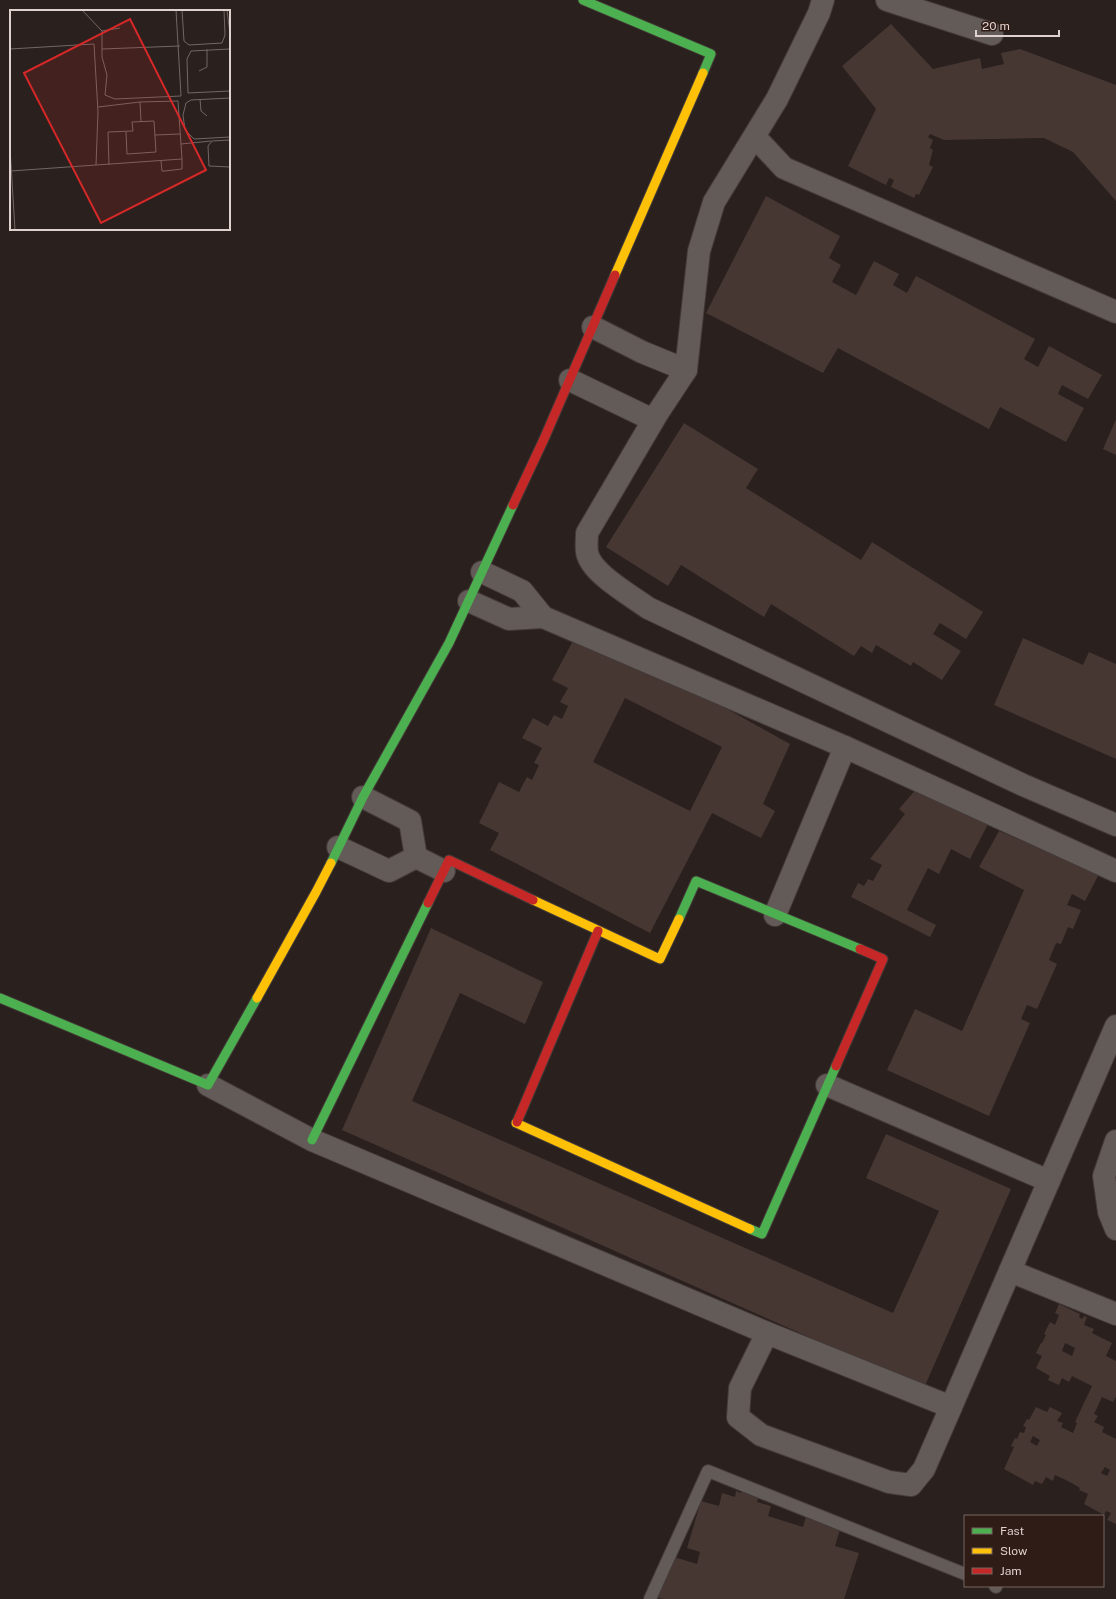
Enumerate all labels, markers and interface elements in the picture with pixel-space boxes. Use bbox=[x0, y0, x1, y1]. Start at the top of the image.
inset map bbox=[10, 10, 230, 230]
scale bar bbox=[976, 12, 1059, 38]
text: 20 m bbox=[982, 19, 1010, 33]
legend bbox=[964, 1515, 1104, 1587]
text: Fast bbox=[1000, 1524, 1025, 1538]
text: Slow bbox=[1000, 1544, 1028, 1558]
text: Jam bbox=[1000, 1564, 1022, 1578]

